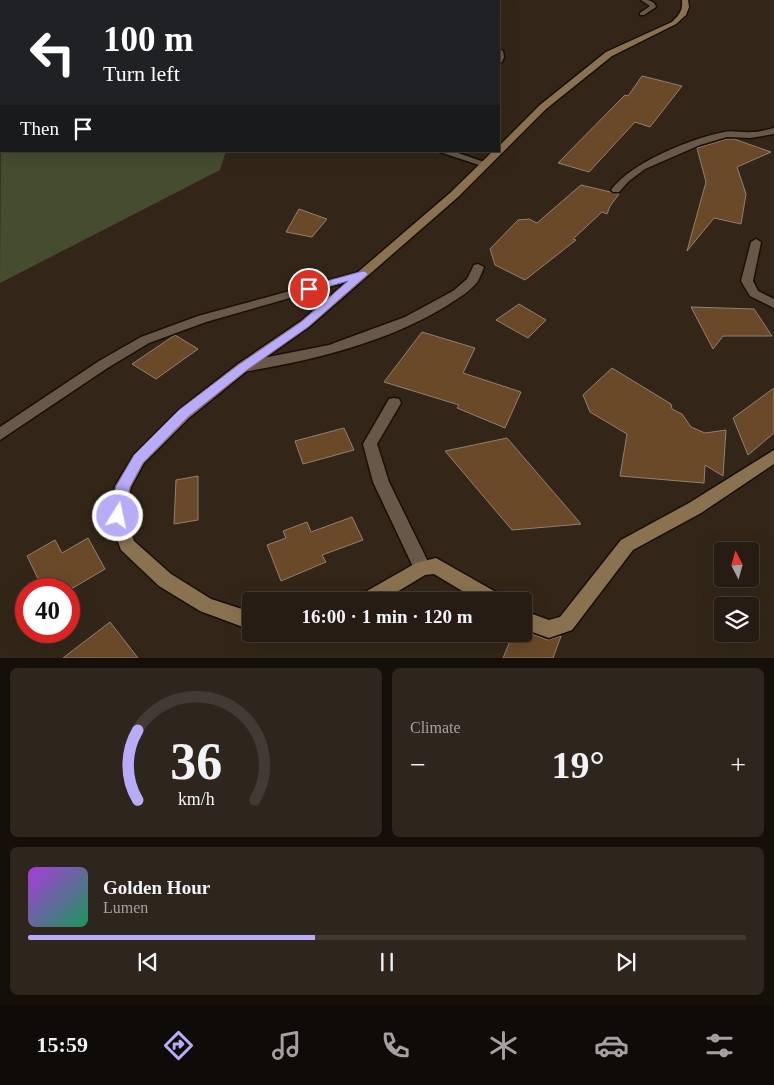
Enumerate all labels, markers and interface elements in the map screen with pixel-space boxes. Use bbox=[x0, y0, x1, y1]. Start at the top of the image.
icon: left bbox=[20, 20, 85, 85]
text: 100 m bbox=[103, 20, 193, 59]
text: Turn left bbox=[103, 61, 180, 86]
icon: arrive bbox=[69, 115, 97, 143]
text: Then bbox=[20, 118, 59, 139]
pin bbox=[288, 268, 330, 310]
icon: arrive bbox=[295, 275, 323, 303]
position arrow bbox=[91, 489, 143, 541]
north arrow bbox=[714, 542, 759, 588]
map controls bbox=[714, 542, 759, 642]
speed limit sign: 40 bbox=[15, 578, 80, 643]
button: layers bbox=[714, 597, 759, 642]
text: 16:00 · 1 min · 120 m bbox=[302, 606, 473, 627]
text: Climate bbox=[410, 719, 461, 736]
text: 36 bbox=[170, 733, 222, 790]
text: 19° bbox=[551, 744, 605, 786]
text: − bbox=[410, 749, 426, 780]
text: + bbox=[730, 749, 746, 780]
text: km/h bbox=[178, 789, 214, 809]
text: Golden Hour bbox=[103, 877, 210, 898]
text: Lumen bbox=[103, 899, 148, 916]
icon: previous bbox=[134, 948, 162, 976]
icon: pause bbox=[373, 948, 401, 976]
icon: next bbox=[612, 948, 640, 976]
icon: directions bbox=[161, 1028, 196, 1063]
icon: music bbox=[269, 1028, 304, 1063]
icon: phone bbox=[378, 1028, 413, 1063]
icon: climate bbox=[486, 1028, 521, 1063]
icon: car bbox=[594, 1028, 629, 1063]
icon: filters bbox=[702, 1028, 737, 1063]
text: 15:59 bbox=[37, 1032, 88, 1057]

